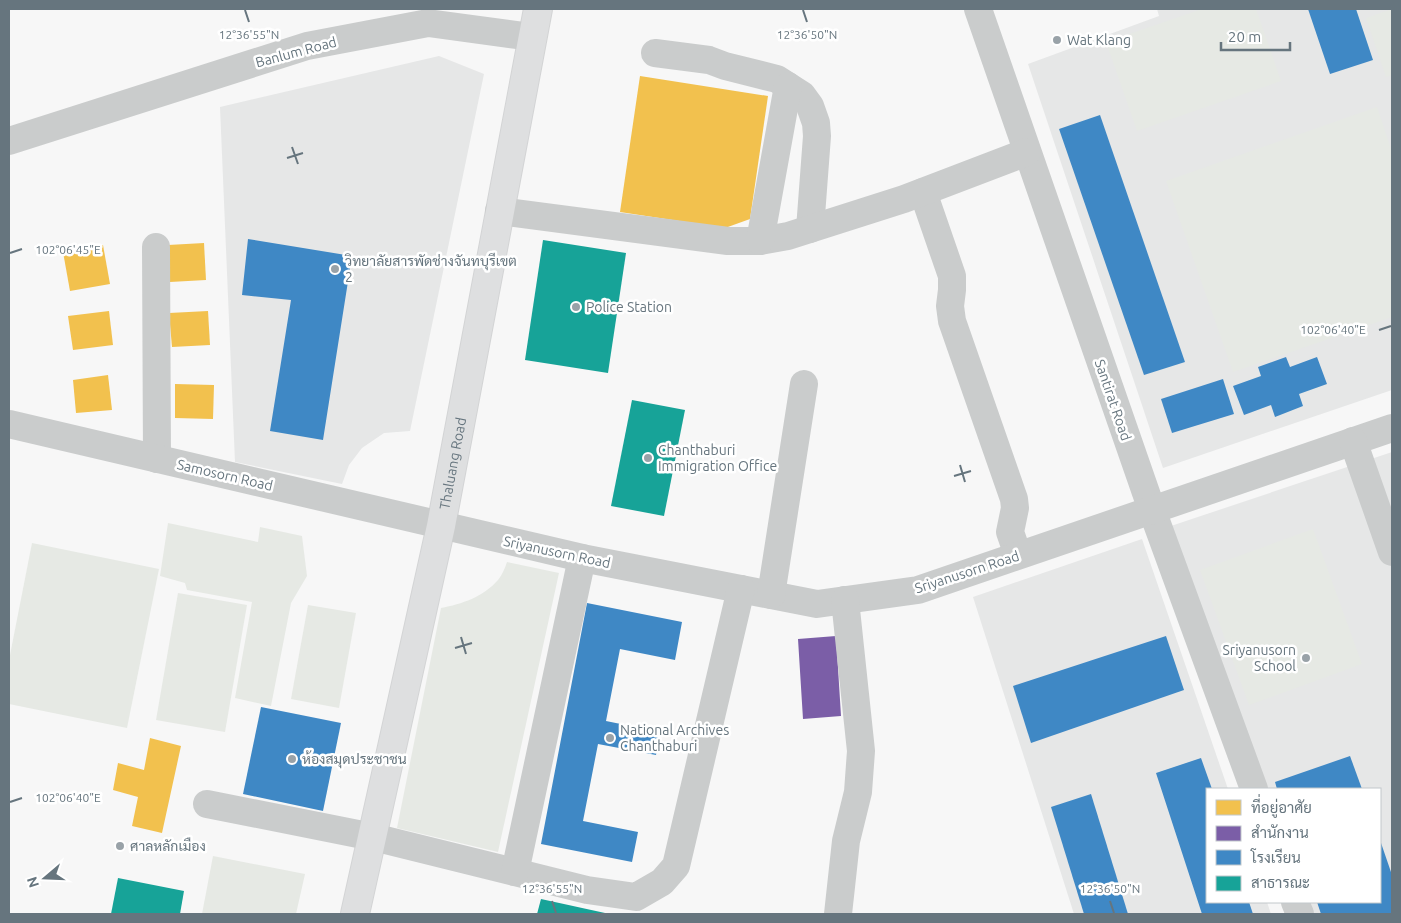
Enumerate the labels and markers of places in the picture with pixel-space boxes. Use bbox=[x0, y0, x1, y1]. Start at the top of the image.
place label: Wat Klang bbox=[1067, 32, 1131, 48]
marker: Wat Klang bbox=[1051, 34, 1063, 46]
place label: วิทยาลัยสารพัดช่างจันทบุรีเขต 2 bbox=[344, 252, 517, 285]
marker: วิทยาลัยสารพัดช่างจันทบุรีเขต 2 bbox=[329, 263, 341, 275]
place label: Police Station bbox=[586, 299, 672, 315]
marker: Police Station bbox=[570, 301, 582, 313]
place label: Chanthaburi Immigration Office bbox=[658, 442, 777, 474]
marker: Chanthaburi Immigration Office bbox=[642, 452, 654, 464]
place label: Sriyanusorn School bbox=[1223, 642, 1296, 674]
marker: Sriyanusorn School bbox=[1300, 652, 1312, 664]
place label: National Archives Chanthaburi bbox=[620, 722, 729, 754]
marker: National Archives Chanthaburi bbox=[604, 732, 616, 744]
place label: ห้องสมุดประชาชน bbox=[302, 750, 407, 769]
marker: ห้องสมุดประชาชน bbox=[286, 753, 298, 765]
place label: ศาลหลักเมือง bbox=[130, 837, 206, 854]
marker: ศาลหลักเมือง bbox=[114, 840, 126, 852]

